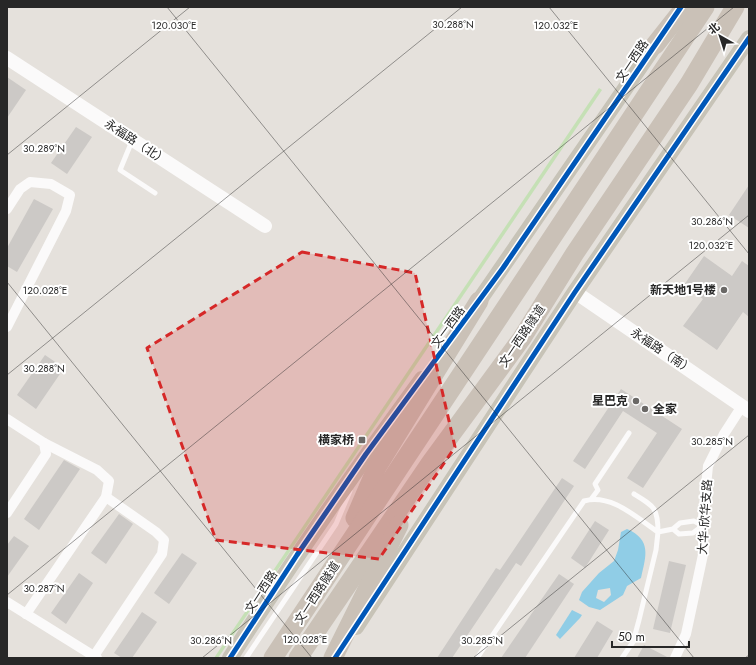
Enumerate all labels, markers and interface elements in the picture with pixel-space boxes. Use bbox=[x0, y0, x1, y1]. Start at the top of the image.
north arrow bbox=[700, 16, 740, 56]
text: 30.288°N bbox=[432, 17, 474, 32]
text: 120.030°E bbox=[152, 18, 196, 33]
text: 120.032°E bbox=[534, 18, 578, 33]
text: 北 bbox=[704, 19, 723, 38]
street label: 文一西路 bbox=[611, 36, 653, 86]
street label: 永福路（北） bbox=[101, 115, 171, 169]
text: 30.289°N bbox=[23, 141, 65, 156]
text: 30.286°N bbox=[691, 214, 733, 229]
text: 120.032°E bbox=[689, 238, 733, 253]
place label: 新天地1号楼 bbox=[650, 281, 716, 299]
text: 120.028°E bbox=[23, 283, 67, 298]
marker: 新天地1号楼 bbox=[719, 285, 729, 295]
street label: 文一西路隧道 bbox=[494, 301, 550, 371]
street label: 文一西路 bbox=[427, 302, 469, 352]
street label: 永福路（南） bbox=[627, 323, 697, 379]
text: 30.288°N bbox=[23, 361, 65, 376]
place label: 星巴克 bbox=[592, 392, 628, 410]
marker: 星巴克 bbox=[631, 396, 641, 406]
place label: 全家 bbox=[653, 400, 677, 418]
marker: 全家 bbox=[640, 404, 650, 414]
place label: 横家桥 bbox=[318, 431, 354, 449]
text: 30.285°N bbox=[691, 434, 733, 449]
marker: 横家桥 bbox=[357, 435, 367, 445]
street label: 大华·欣华支路 bbox=[693, 479, 717, 555]
street label: 文一西路隧道 bbox=[290, 558, 344, 628]
street label: 文一西路 bbox=[240, 567, 282, 617]
text: 30.287°N bbox=[23, 581, 65, 596]
scale bar bbox=[612, 623, 689, 649]
text: 50 m bbox=[618, 628, 645, 646]
text: 120.028°E bbox=[283, 632, 327, 647]
text: 30.286°N bbox=[190, 633, 232, 648]
text: 30.285°N bbox=[461, 633, 503, 648]

